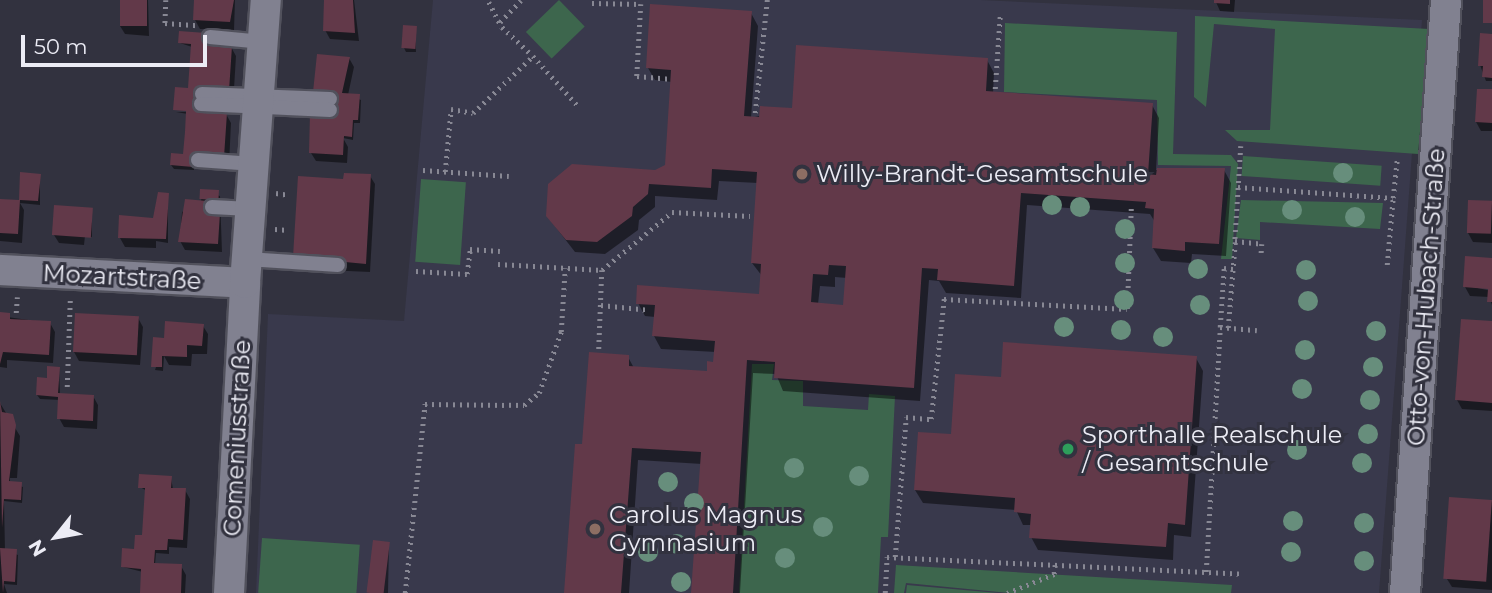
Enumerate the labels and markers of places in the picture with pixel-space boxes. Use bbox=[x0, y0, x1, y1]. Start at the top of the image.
place label: Willy-Brandt-Gesamtschule bbox=[816, 160, 1148, 188]
marker: Willy-Brandt-Gesamtschule bbox=[794, 166, 810, 182]
place label: Sporthalle Realschule / Gesamtschule bbox=[1082, 421, 1342, 477]
marker: Sporthalle Realschule / Gesamtschule bbox=[1060, 441, 1076, 457]
place label: Carolus Magnus Gymnasium bbox=[609, 501, 803, 557]
marker: Carolus Magnus Gymnasium bbox=[587, 521, 603, 537]

